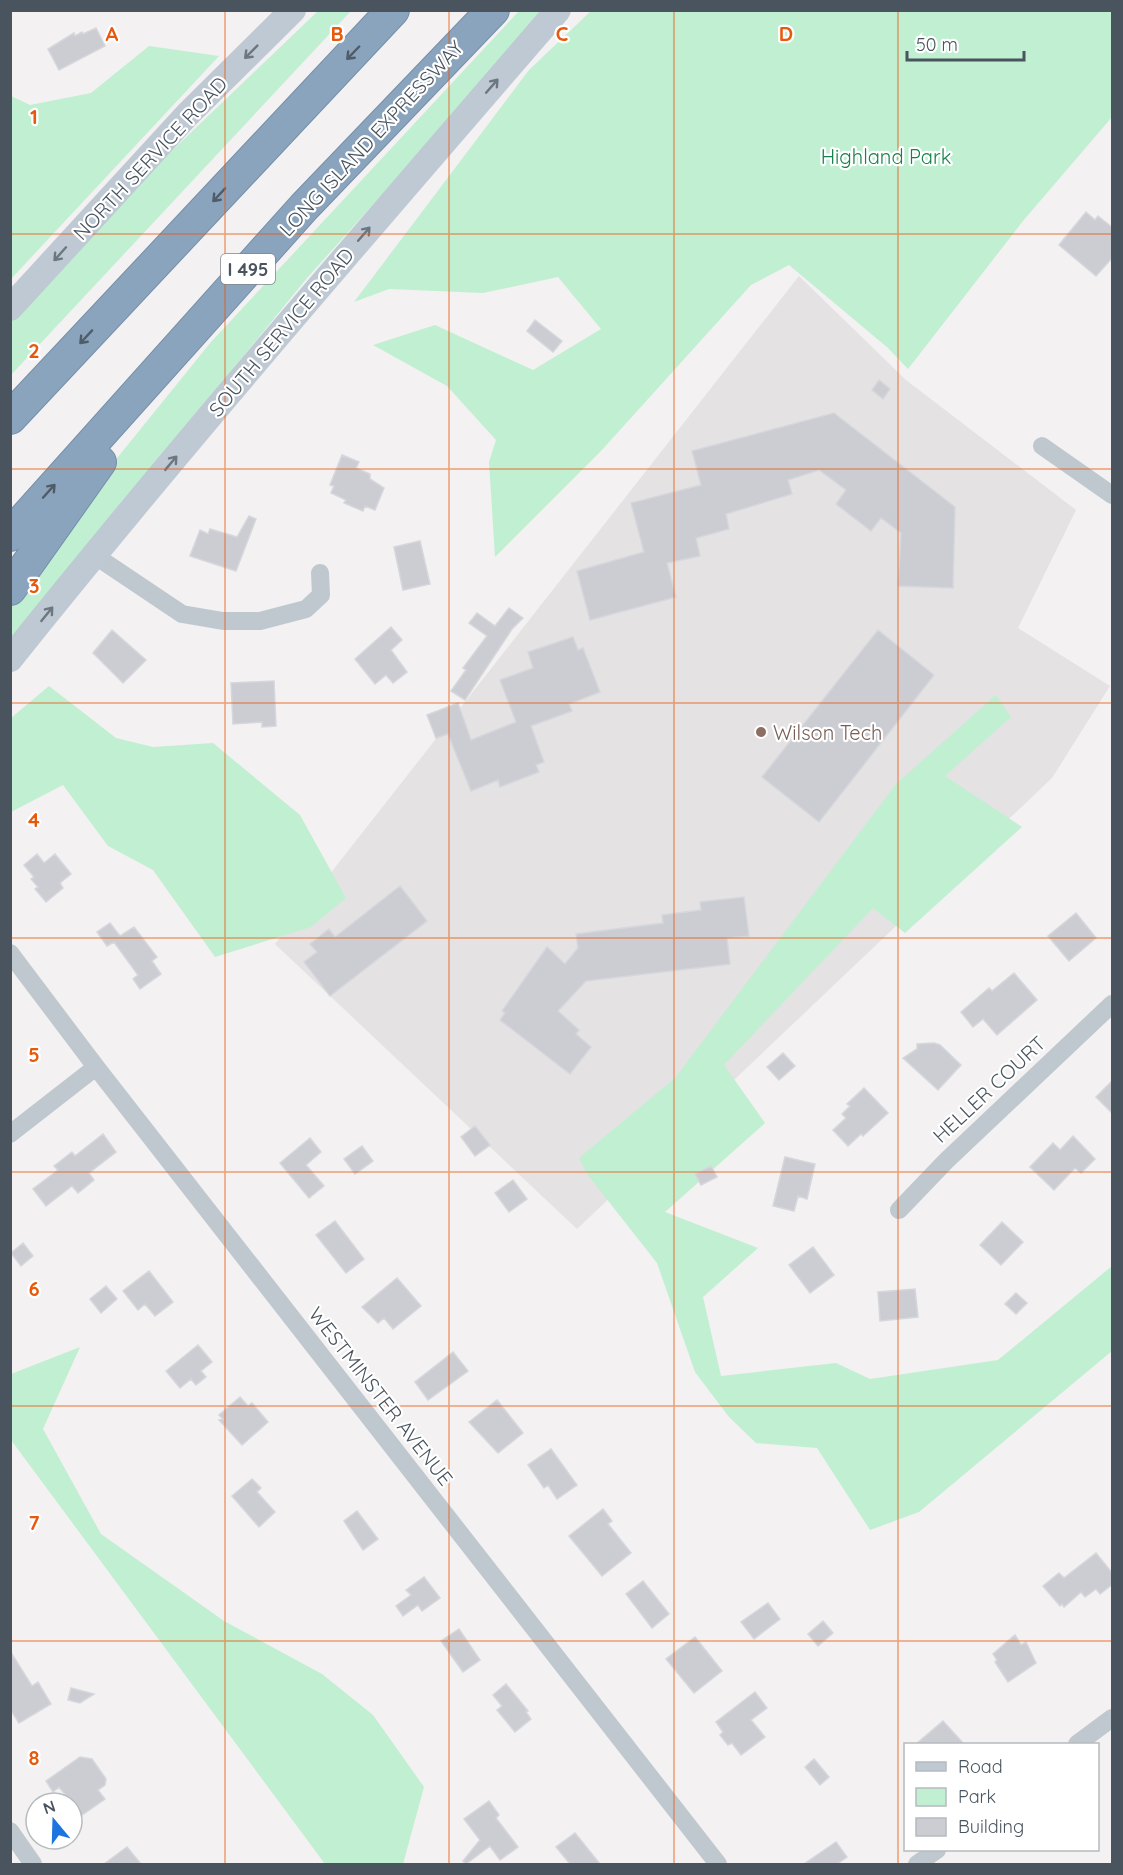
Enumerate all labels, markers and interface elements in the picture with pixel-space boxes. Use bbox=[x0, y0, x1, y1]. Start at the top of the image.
text: A bbox=[106, 21, 119, 46]
text: B bbox=[330, 21, 344, 46]
text: C bbox=[556, 21, 569, 46]
text: D bbox=[779, 21, 793, 46]
scale bar bbox=[907, 24, 1024, 62]
text: 50 m bbox=[916, 33, 958, 56]
street label: LONG ISLAND EXPRESSWAY bbox=[274, 35, 468, 241]
one-way arrow bbox=[244, 44, 259, 59]
one-way arrow bbox=[346, 45, 360, 60]
street label: NORTH SERVICE ROAD bbox=[68, 71, 232, 245]
one-way arrow bbox=[485, 79, 499, 94]
text: 1 bbox=[30, 104, 38, 129]
park label: Highland Park bbox=[821, 144, 951, 169]
one-way arrow bbox=[212, 187, 226, 202]
one-way arrow bbox=[358, 226, 371, 242]
street label: SOUTH SERVICE ROAD bbox=[203, 243, 359, 421]
one-way arrow bbox=[52, 247, 67, 262]
road number: I 495 bbox=[221, 254, 275, 284]
one-way arrow bbox=[79, 330, 93, 345]
text: 2 bbox=[28, 338, 40, 363]
one-way arrow bbox=[164, 456, 178, 471]
one-way arrow bbox=[42, 484, 56, 499]
text: 3 bbox=[29, 573, 39, 598]
one-way arrow bbox=[40, 606, 53, 622]
place label: Wilson Tech bbox=[773, 720, 882, 745]
marker: Wilson Tech bbox=[754, 725, 768, 739]
text: 4 bbox=[28, 807, 40, 832]
street label: HELLER COURT bbox=[927, 1030, 1051, 1148]
text: 5 bbox=[28, 1042, 40, 1067]
text: 6 bbox=[28, 1276, 40, 1301]
street label: WESTMINSTER AVENUE bbox=[304, 1302, 458, 1490]
text: 7 bbox=[29, 1510, 40, 1535]
legend bbox=[904, 1743, 1099, 1851]
text: 8 bbox=[29, 1745, 40, 1770]
text: Road bbox=[958, 1755, 1003, 1778]
text: Park bbox=[958, 1785, 996, 1808]
north arrow bbox=[24, 1791, 84, 1851]
text: N bbox=[40, 1795, 58, 1818]
text: Building bbox=[958, 1815, 1024, 1838]

